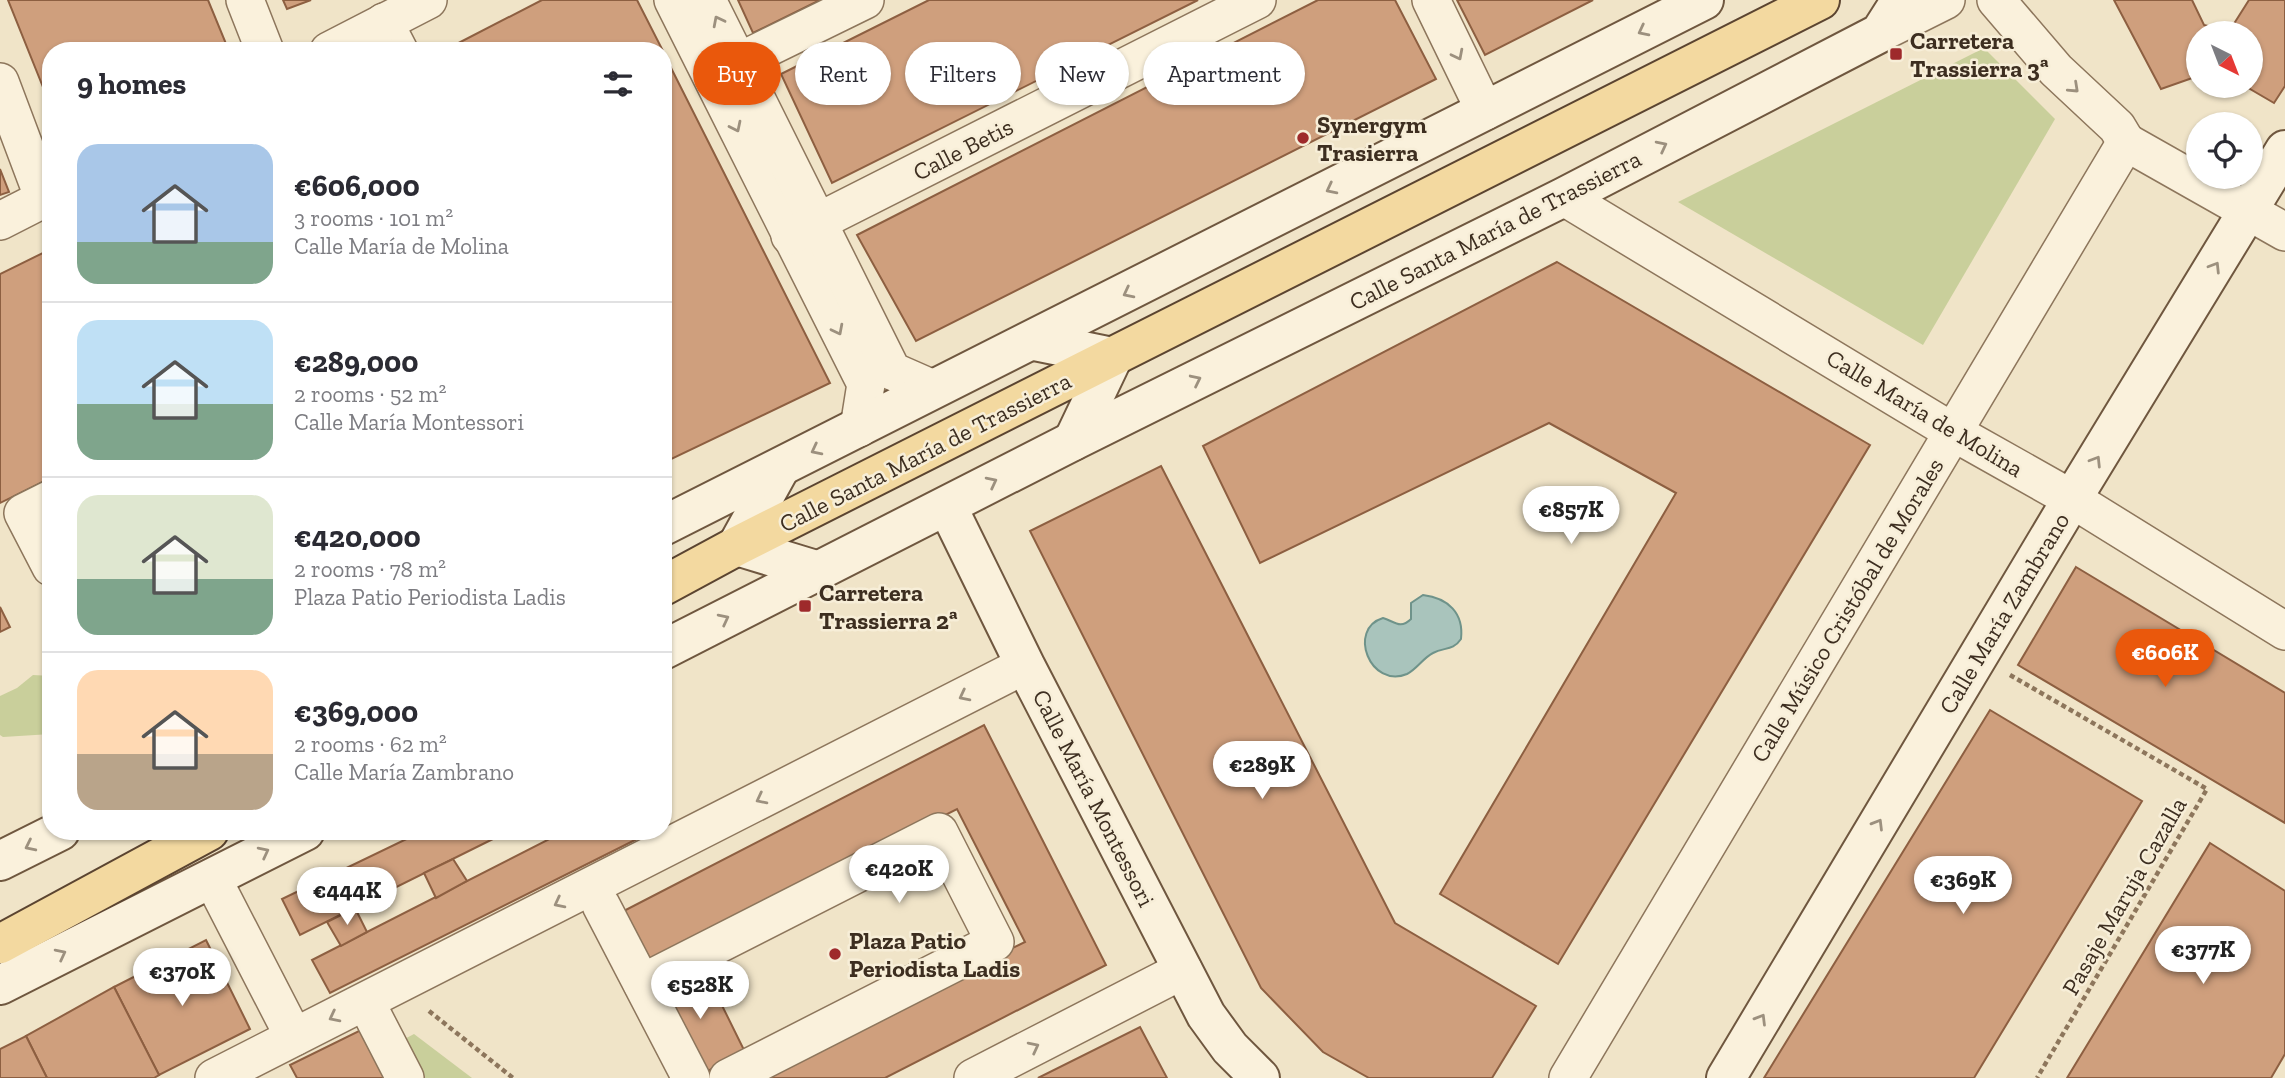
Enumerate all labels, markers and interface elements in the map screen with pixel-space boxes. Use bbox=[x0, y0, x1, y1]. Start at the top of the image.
one-way arrow bbox=[713, 16, 726, 28]
north arrow bbox=[2186, 21, 2263, 98]
map controls bbox=[2186, 21, 2263, 189]
one-way arrow bbox=[1638, 22, 1650, 36]
place label: Carretera Trassierra 3ª bbox=[1910, 26, 2049, 83]
chip: Buy bbox=[693, 42, 781, 105]
chip: Rent bbox=[795, 42, 891, 105]
chip: Filters bbox=[905, 42, 1021, 105]
chip: New bbox=[1035, 42, 1129, 105]
chip: Apartment bbox=[1143, 42, 1305, 105]
marker: Carretera Trassierra 3ª bbox=[1888, 46, 1904, 62]
one-way arrow bbox=[1450, 48, 1464, 60]
icon: filters bbox=[599, 65, 637, 103]
text: 9 homes bbox=[77, 66, 186, 102]
one-way arrow bbox=[2066, 79, 2079, 92]
place label: Synergym Trasierra bbox=[1317, 110, 1427, 167]
street label: Calle Betis bbox=[908, 111, 1018, 187]
button: locate bbox=[2186, 112, 2263, 189]
one-way arrow bbox=[727, 120, 741, 132]
marker: Synergym Trasierra bbox=[1295, 130, 1311, 146]
one-way arrow bbox=[1654, 141, 1667, 155]
street label: Calle Santa María de Trassierra bbox=[1344, 143, 1646, 316]
text: €606,000 bbox=[294, 168, 420, 204]
icon: home bbox=[133, 172, 217, 256]
one-way arrow bbox=[1326, 181, 1338, 195]
text: 3 rooms · 101 m² bbox=[294, 204, 453, 232]
text: Calle María de Molina bbox=[294, 232, 509, 260]
one-way arrow bbox=[2207, 262, 2220, 275]
one-way arrow bbox=[1123, 284, 1136, 298]
one-way arrow bbox=[830, 323, 843, 335]
street label: Calle María de Molina bbox=[1821, 343, 2029, 483]
text: €289,000 bbox=[294, 344, 419, 380]
icon: home bbox=[133, 348, 217, 432]
street label: Calle Santa María de Trassierra bbox=[774, 365, 1076, 538]
one-way arrow bbox=[1189, 375, 1201, 389]
text: 2 rooms · 52 m² bbox=[294, 380, 446, 408]
text: Calle María Montessori bbox=[294, 408, 524, 436]
one-way arrow bbox=[811, 441, 823, 455]
street label: Calle Músico Cristóbal de Morales bbox=[1744, 453, 1950, 767]
one-way arrow bbox=[2088, 456, 2101, 469]
one-way arrow bbox=[985, 477, 997, 491]
pin: €857K bbox=[1522, 486, 1620, 546]
text: €857K bbox=[1539, 495, 1603, 523]
street label: Calle María Zambrano bbox=[1932, 507, 2076, 719]
text: €420,000 bbox=[294, 519, 421, 555]
icon: home bbox=[133, 523, 217, 607]
text: 2 rooms · 78 m² bbox=[294, 555, 446, 583]
place label: Carretera Trassierra 2ª bbox=[819, 578, 958, 635]
text: Plaza Patio Periodista Ladis bbox=[294, 583, 566, 611]
marker: Carretera Trassierra 2ª bbox=[797, 598, 813, 614]
one-way arrow bbox=[717, 614, 729, 628]
pin: €606K bbox=[2116, 630, 2214, 689]
text: €606K bbox=[2131, 638, 2199, 666]
street label: Calle María Montessori bbox=[1027, 685, 1162, 912]
one-way arrow bbox=[959, 688, 971, 702]
text: €369,000 bbox=[294, 694, 418, 730]
icon: home bbox=[133, 698, 217, 782]
text: 2 rooms · 62 m² bbox=[294, 730, 447, 758]
pin: €289K bbox=[1213, 742, 1311, 801]
text: €289K bbox=[1229, 750, 1295, 778]
text: Calle María Zambrano bbox=[294, 758, 514, 786]
one-way arrow bbox=[756, 791, 768, 805]
street label: Pasaje Maruja Cazalla bbox=[2056, 792, 2193, 1000]
one-way arrow bbox=[1870, 819, 1883, 832]
one-way arrow bbox=[25, 838, 37, 852]
one-way arrow bbox=[257, 846, 269, 860]
pin: €420K bbox=[850, 846, 948, 905]
text: €420K bbox=[865, 854, 933, 882]
pin: €369K bbox=[1914, 856, 2012, 916]
text: €369K bbox=[1930, 865, 1996, 893]
pin: €444K bbox=[298, 867, 396, 927]
text: €444K bbox=[313, 876, 381, 904]
one-way arrow bbox=[554, 894, 566, 908]
place label: Plaza Patio Periodista Ladis bbox=[849, 926, 1020, 983]
pin: €377K bbox=[2154, 926, 2252, 986]
text: €377K bbox=[2171, 935, 2235, 963]
marker: Plaza Patio Periodista Ladis bbox=[827, 946, 843, 962]
pin: €370K bbox=[133, 948, 231, 1008]
one-way arrow bbox=[54, 949, 66, 963]
text: €370K bbox=[149, 957, 215, 985]
pin: €528K bbox=[651, 962, 749, 1021]
text: €528K bbox=[667, 970, 733, 998]
one-way arrow bbox=[329, 1008, 341, 1022]
one-way arrow bbox=[1753, 1014, 1766, 1027]
one-way arrow bbox=[1027, 1041, 1039, 1055]

